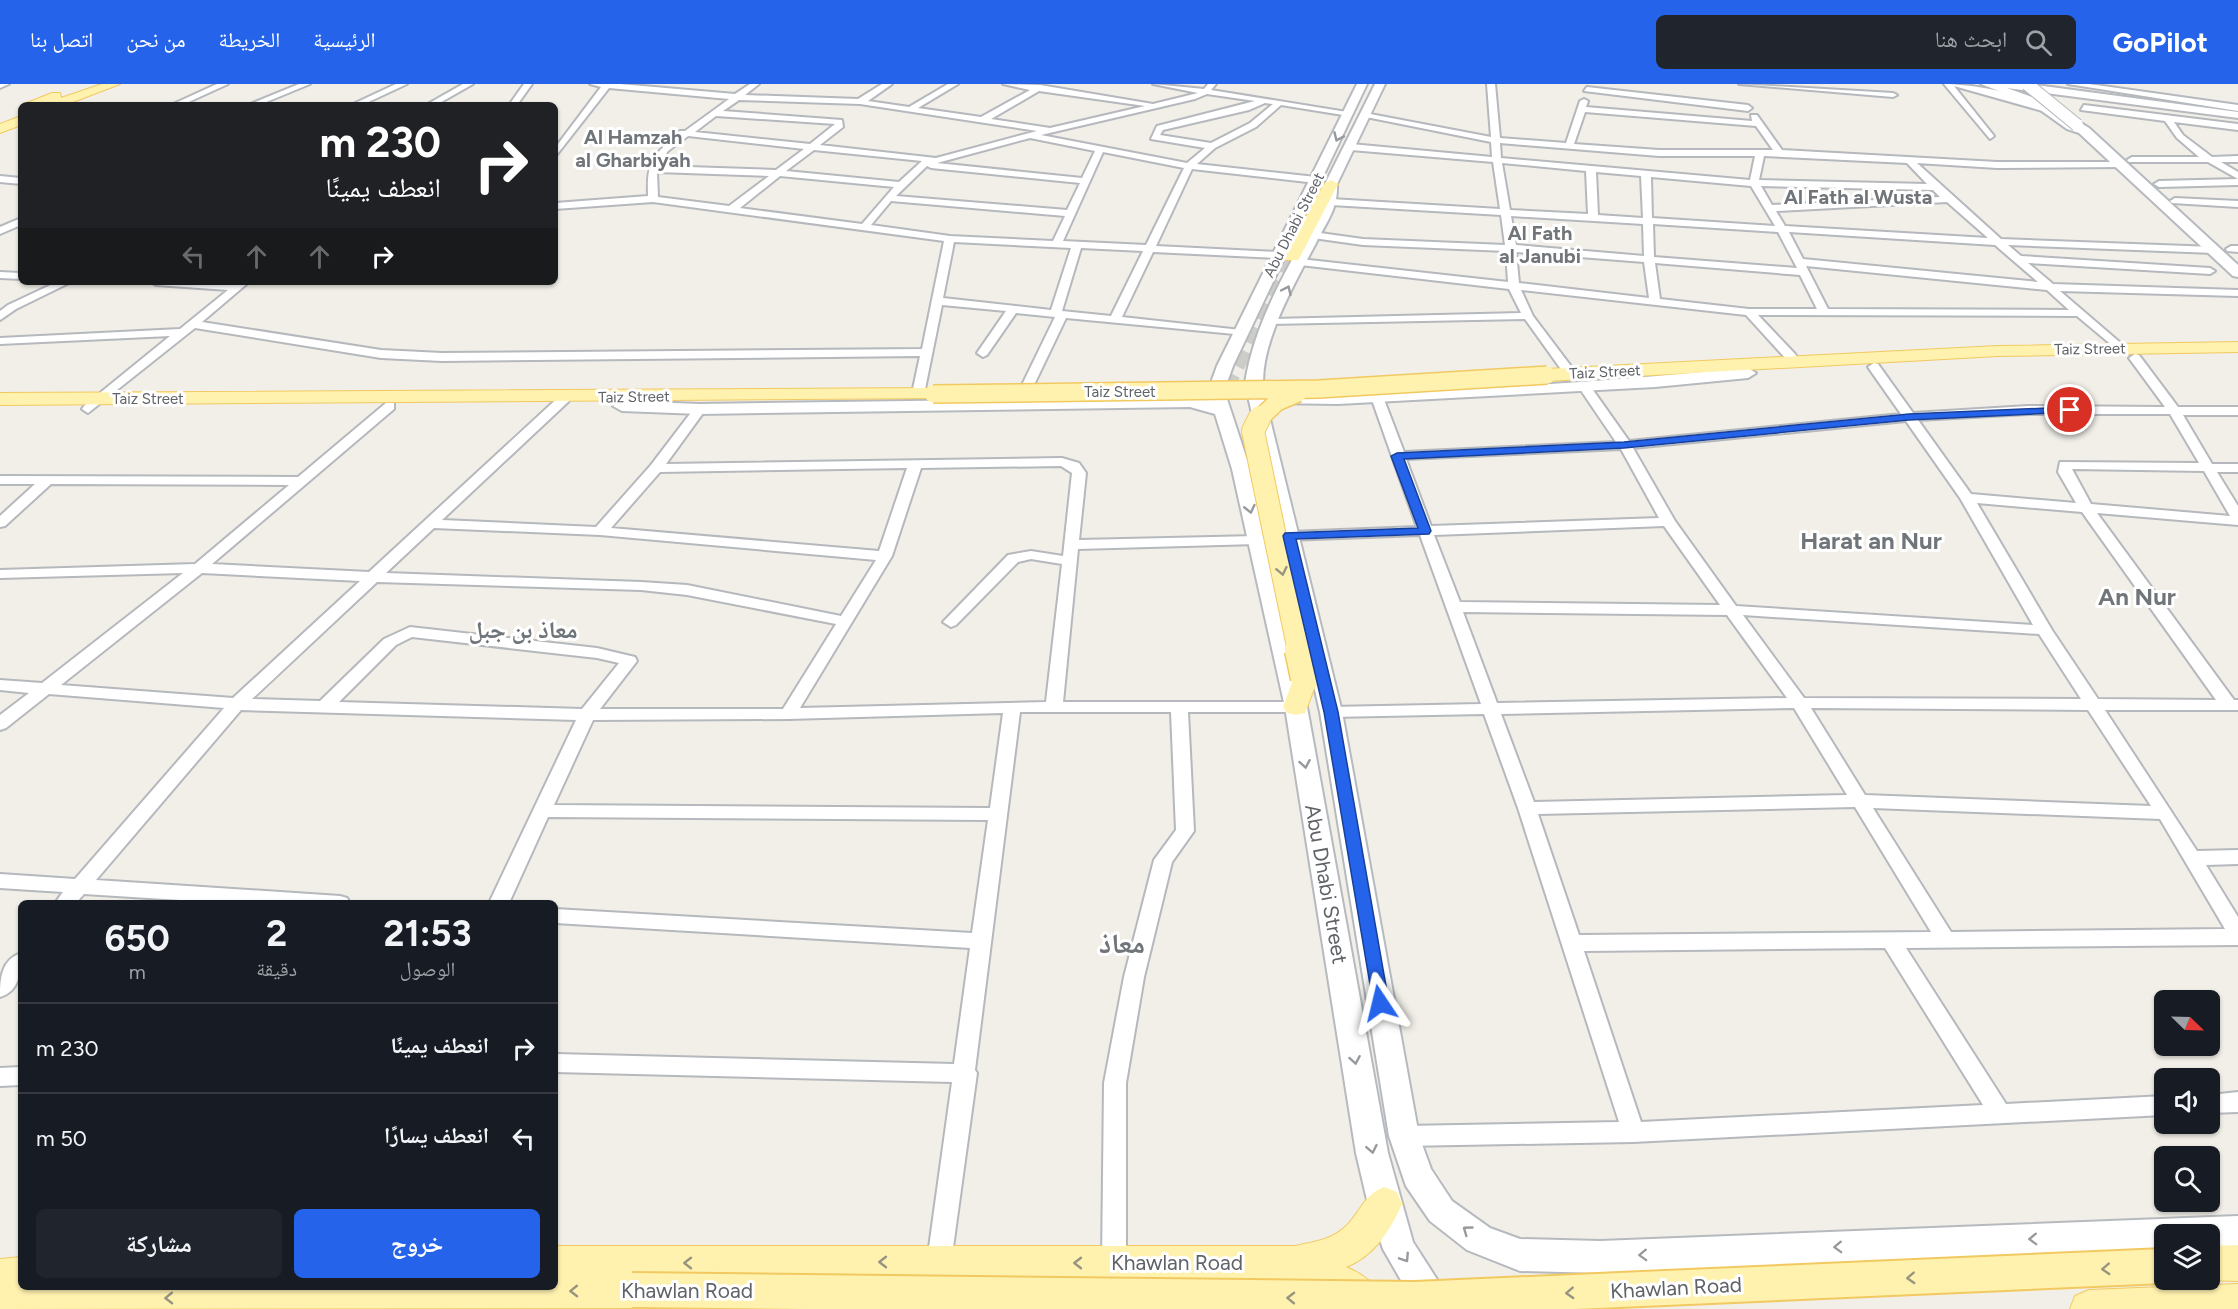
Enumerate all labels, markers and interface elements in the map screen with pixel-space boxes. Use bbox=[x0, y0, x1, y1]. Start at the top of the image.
search box bbox=[1656, 15, 2076, 69]
text: GoPilot bbox=[2112, 25, 2208, 59]
text: ابحث هنا bbox=[1935, 26, 2007, 53]
icon: search bbox=[2022, 26, 2055, 59]
text: اتصل بنا bbox=[30, 27, 93, 52]
text: من نحن bbox=[126, 27, 185, 52]
text: الخريطة bbox=[218, 27, 280, 52]
text: الرئيسية bbox=[313, 27, 376, 52]
text: 230 m bbox=[319, 117, 441, 168]
district label: Al Hamzah al Gharbiyah bbox=[575, 125, 691, 172]
icon: right bbox=[462, 126, 540, 204]
one-way arrow bbox=[1333, 131, 1345, 142]
street label: Abu Dhabi Street bbox=[1260, 169, 1328, 280]
text: انعطف يمينًا bbox=[325, 171, 441, 204]
district label: Al Fath al Wusta bbox=[1784, 185, 1932, 209]
district label: Al Fath al Janubi bbox=[1499, 221, 1581, 268]
icon: left bbox=[177, 240, 210, 273]
icon: ahead bbox=[240, 240, 273, 273]
icon: ahead bbox=[303, 240, 336, 273]
icon: right bbox=[366, 240, 399, 273]
one-way arrow bbox=[1280, 285, 1292, 296]
street label: Taiz Street bbox=[2054, 339, 2126, 359]
street label: Taiz Street bbox=[1569, 361, 1642, 383]
street label: Taiz Street bbox=[1084, 383, 1156, 401]
pin bbox=[2044, 384, 2095, 435]
street label: Taiz Street bbox=[598, 387, 670, 407]
street label: Taiz Street bbox=[112, 390, 184, 408]
icon: arrive bbox=[2053, 393, 2086, 426]
one-way arrow bbox=[1243, 504, 1256, 514]
district label: Harat an Nur bbox=[1800, 526, 1942, 555]
one-way arrow bbox=[1274, 566, 1287, 576]
district label: An Nur bbox=[2098, 582, 2176, 611]
district label: معاذ بن جبل bbox=[468, 615, 578, 644]
one-way arrow bbox=[1299, 760, 1311, 769]
street label: Abu Dhabi Street bbox=[1300, 802, 1353, 966]
text: 2 bbox=[266, 912, 287, 955]
text: 21:53 bbox=[384, 912, 471, 955]
text: 650 bbox=[105, 917, 170, 960]
district label: معاذ bbox=[1099, 926, 1145, 960]
text: دقيقة bbox=[256, 957, 297, 981]
text: الوصول bbox=[400, 957, 455, 981]
text: m bbox=[129, 960, 146, 984]
position arrow bbox=[1348, 971, 1412, 1035]
north arrow bbox=[2154, 990, 2220, 1056]
map controls bbox=[2154, 990, 2220, 1290]
text: انعطف يمينًا bbox=[390, 1032, 489, 1059]
icon: right bbox=[507, 1032, 540, 1065]
text: 230 m bbox=[36, 1035, 99, 1062]
one-way arrow bbox=[1349, 1055, 1361, 1065]
button: sound bbox=[2154, 1068, 2220, 1134]
text: انعطف يسارًا bbox=[384, 1122, 489, 1149]
icon: left bbox=[507, 1122, 540, 1155]
text: 50 m bbox=[36, 1125, 87, 1152]
one-way arrow bbox=[1365, 1144, 1378, 1154]
button: search bbox=[2154, 1146, 2220, 1212]
button: مشاركة bbox=[36, 1209, 282, 1278]
button: خروج bbox=[294, 1209, 540, 1278]
button: layers bbox=[2154, 1224, 2220, 1290]
one-way arrow bbox=[1462, 1227, 1473, 1238]
one-way arrow bbox=[2028, 1233, 2037, 1246]
one-way arrow bbox=[1833, 1241, 1842, 1254]
one-way arrow bbox=[1638, 1249, 1647, 1261]
street label: Khawlan Road bbox=[1111, 1250, 1243, 1275]
one-way arrow bbox=[1397, 1252, 1409, 1262]
one-way arrow bbox=[879, 1256, 888, 1268]
one-way arrow bbox=[684, 1257, 693, 1269]
one-way arrow bbox=[1074, 1257, 1083, 1269]
one-way arrow bbox=[2102, 1262, 2111, 1275]
one-way arrow bbox=[1907, 1271, 1916, 1284]
street label: Khawlan Road bbox=[1609, 1272, 1743, 1303]
street label: Khawlan Road bbox=[621, 1278, 753, 1303]
one-way arrow bbox=[569, 1285, 578, 1297]
one-way arrow bbox=[1565, 1286, 1574, 1299]
one-way arrow bbox=[164, 1292, 173, 1304]
one-way arrow bbox=[1286, 1292, 1295, 1304]

